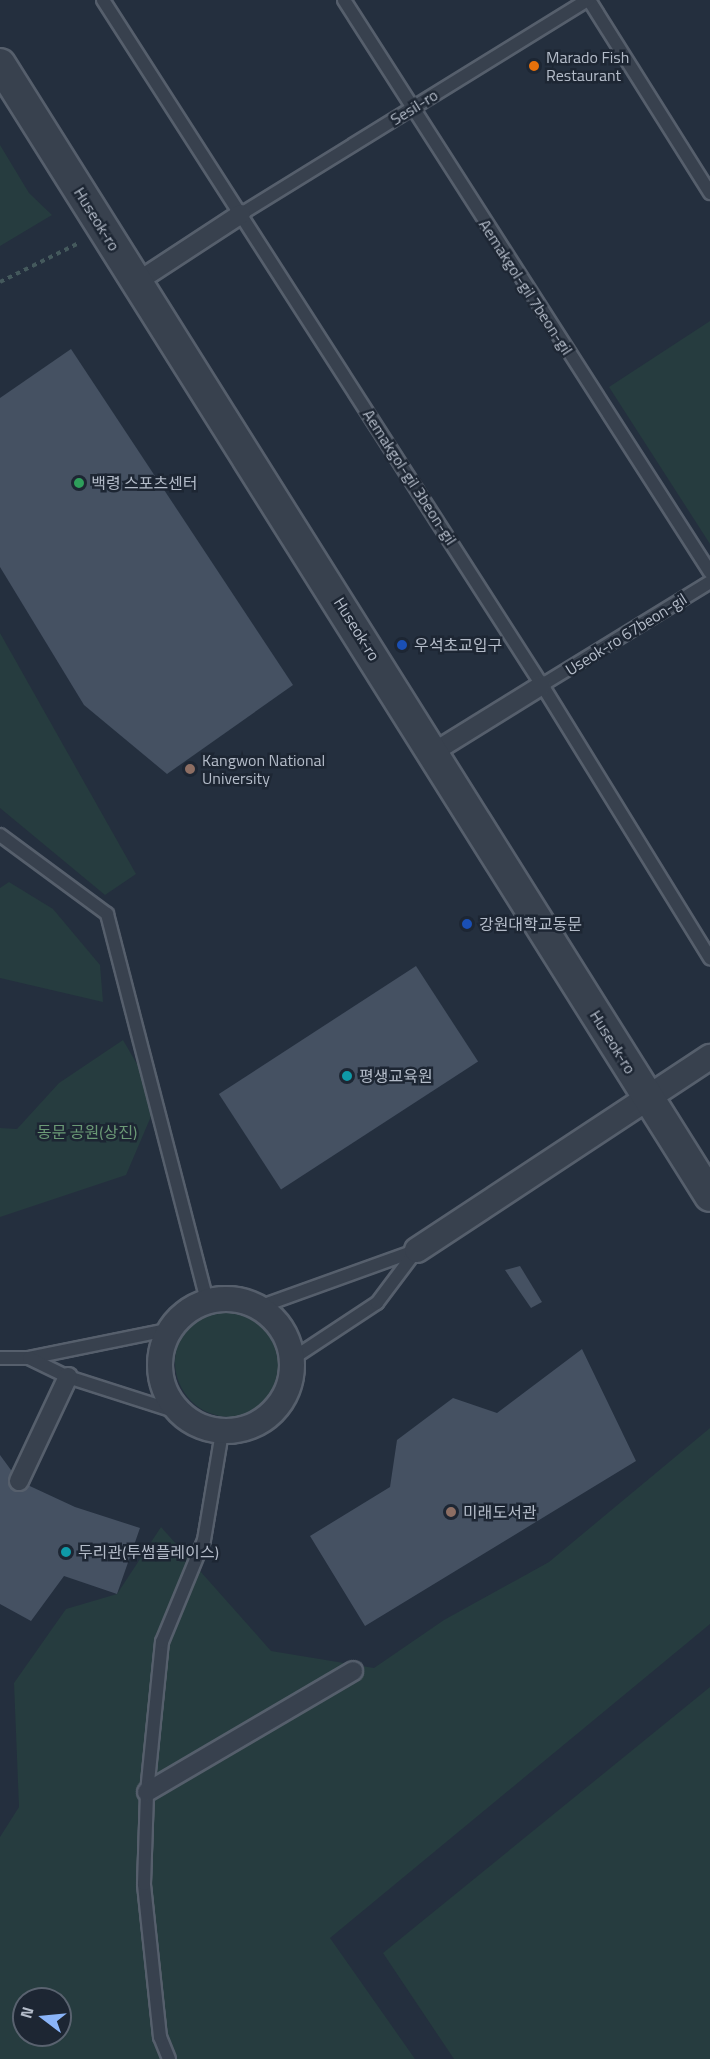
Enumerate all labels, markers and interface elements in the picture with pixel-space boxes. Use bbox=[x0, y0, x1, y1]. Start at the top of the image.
place label: Marado Fish Restaurant bbox=[546, 47, 629, 85]
marker: Marado Fish Restaurant bbox=[527, 59, 541, 73]
street label: Sesil-ro bbox=[387, 85, 441, 129]
street label: Huseok-ro bbox=[70, 184, 124, 254]
street label: Aemakgol-gil 7beon-gil bbox=[475, 216, 577, 358]
street label: Aemakgol-gil 3beon-gil bbox=[359, 406, 461, 548]
place label: 백령 스포츠센터 bbox=[91, 473, 198, 493]
marker: 백령 스포츠센터 bbox=[72, 476, 86, 490]
street label: Useok-ro 67beon-gil bbox=[562, 589, 690, 679]
street label: Huseok-ro bbox=[330, 594, 384, 664]
place label: 우석초교입구 bbox=[414, 635, 502, 655]
marker: 우석초교입구 bbox=[395, 638, 409, 652]
place label: Kangwon National University bbox=[202, 750, 325, 788]
marker: Kangwon National University bbox=[183, 762, 197, 776]
place label: 강원대학교동문 bbox=[479, 914, 582, 934]
marker: 강원대학교동문 bbox=[460, 917, 474, 931]
street label: Huseok-ro bbox=[586, 1007, 640, 1077]
place label: 평생교육원 bbox=[359, 1066, 433, 1086]
marker: 평생교육원 bbox=[340, 1069, 354, 1083]
park label: 동문 공원(상진) bbox=[37, 1122, 137, 1142]
place label: 미래도서관 bbox=[463, 1502, 537, 1522]
marker: 미래도서관 bbox=[444, 1505, 458, 1519]
place label: 두리관(투썸플레이스) bbox=[78, 1542, 219, 1562]
marker: 두리관(투썸플레이스) bbox=[59, 1545, 73, 1559]
north arrow bbox=[12, 1987, 72, 2047]
text: N bbox=[14, 2004, 40, 2021]

